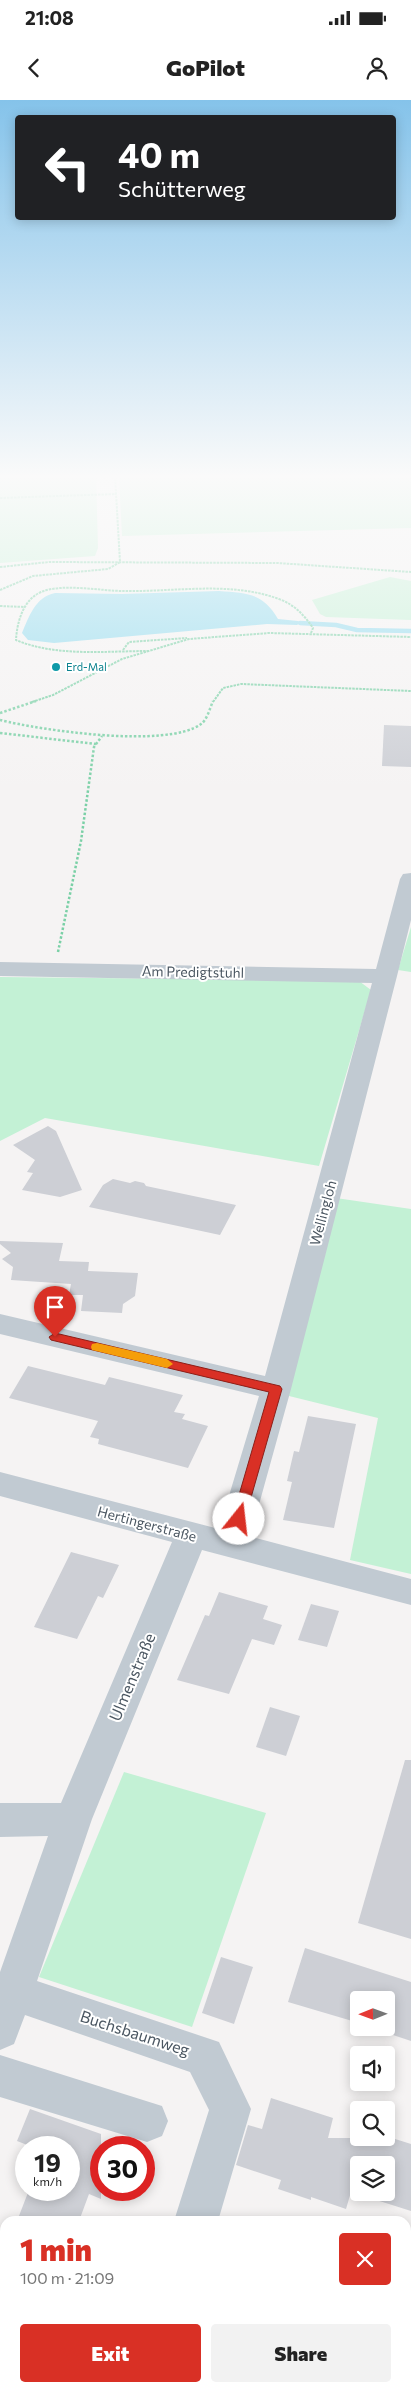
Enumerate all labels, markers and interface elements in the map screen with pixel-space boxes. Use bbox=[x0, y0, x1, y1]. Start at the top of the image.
text: 21:08 bbox=[25, 6, 74, 29]
icon: back bbox=[20, 54, 48, 82]
text: GoPilot bbox=[166, 54, 245, 81]
icon: person bbox=[363, 54, 391, 82]
text: 40 m bbox=[118, 132, 200, 175]
icon: left bbox=[35, 135, 100, 200]
text: Schütterweg bbox=[118, 175, 246, 202]
place label: Erd-Mal bbox=[66, 660, 107, 673]
marker: Erd-Mal bbox=[50, 661, 62, 673]
street label: Am Predigtstuhl bbox=[142, 962, 244, 981]
street label: Wellingloh bbox=[306, 1178, 339, 1247]
pin bbox=[34, 1286, 76, 1337]
icon: arrive bbox=[41, 1293, 69, 1321]
position arrow bbox=[212, 1492, 264, 1544]
street label: Hertingerstraße bbox=[96, 1502, 198, 1545]
street label: Ulmenstraße bbox=[104, 1630, 159, 1724]
north arrow bbox=[350, 1991, 395, 2036]
map controls bbox=[350, 1991, 395, 2201]
street label: Buchsbaumweg bbox=[78, 2006, 193, 2059]
button: sound bbox=[350, 2046, 395, 2091]
button: search bbox=[350, 2101, 395, 2146]
speed limit sign: 30 bbox=[90, 2136, 155, 2201]
text: 19 bbox=[34, 2147, 61, 2177]
button: layers bbox=[350, 2156, 395, 2201]
text: km/h bbox=[33, 2174, 62, 2188]
text: 1 min bbox=[20, 2230, 92, 2267]
button: close bbox=[339, 2233, 391, 2285]
text: 100 m · 21:09 bbox=[20, 2268, 114, 2287]
button: Exit bbox=[20, 2324, 201, 2382]
button: Share bbox=[211, 2324, 391, 2382]

